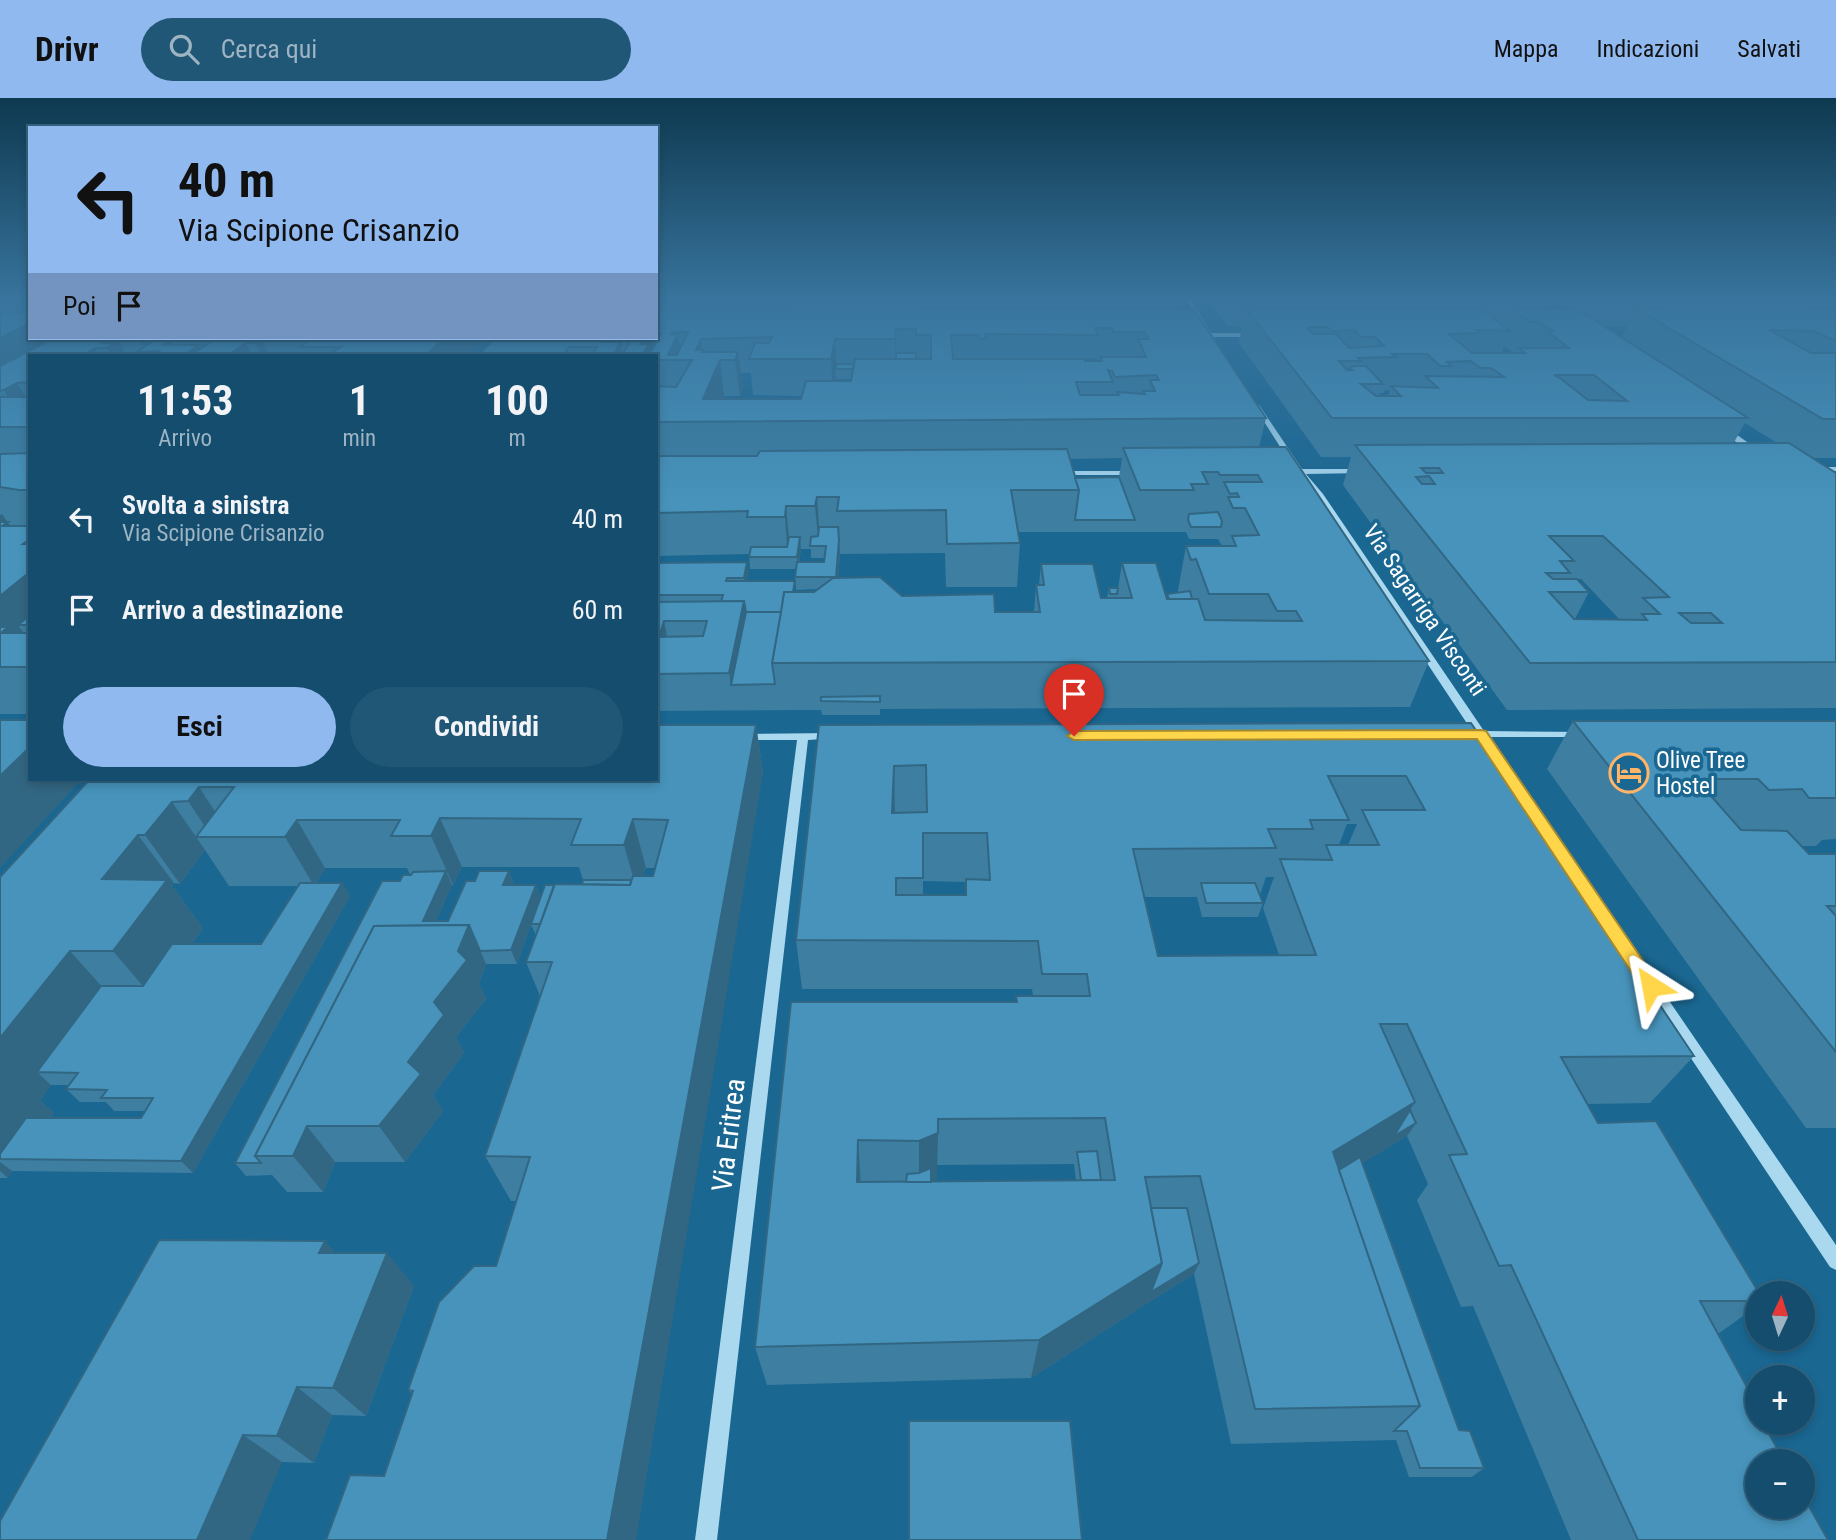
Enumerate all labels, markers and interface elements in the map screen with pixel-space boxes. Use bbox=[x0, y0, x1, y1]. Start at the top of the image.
search box bbox=[141, 18, 631, 81]
text: Drivr bbox=[35, 30, 99, 69]
icon: search bbox=[165, 30, 203, 68]
text: Cerca qui bbox=[221, 34, 317, 64]
text: Mappa bbox=[1494, 35, 1559, 63]
text: Indicazioni bbox=[1597, 35, 1699, 63]
text: Salvati bbox=[1737, 35, 1801, 63]
text: 40 m bbox=[178, 152, 275, 209]
icon: left bbox=[63, 154, 154, 245]
text: Via Scipione Crisanzio bbox=[178, 211, 460, 249]
icon: arrive bbox=[110, 287, 148, 325]
text: Poi bbox=[63, 291, 96, 321]
text: 11:53 bbox=[137, 376, 233, 425]
text: 1 bbox=[349, 376, 370, 425]
text: 100 bbox=[485, 376, 549, 425]
text: Arrivo bbox=[158, 425, 212, 452]
text: min bbox=[342, 425, 376, 452]
text: m bbox=[508, 425, 526, 452]
text: Svolta a sinistra bbox=[122, 490, 289, 520]
icon: left bbox=[63, 500, 101, 538]
text: 40 m bbox=[572, 504, 623, 534]
text: Via Scipione Crisanzio bbox=[122, 520, 325, 547]
street label: Via Sagarriga Visconti bbox=[1357, 520, 1492, 701]
icon: arrive bbox=[63, 591, 101, 629]
text: Arrivo a destinazione bbox=[122, 595, 343, 625]
text: 60 m bbox=[572, 595, 623, 625]
pin bbox=[1044, 664, 1104, 736]
icon: arrive bbox=[1055, 675, 1093, 713]
button: Esci bbox=[63, 687, 336, 767]
button: Condividi bbox=[350, 687, 623, 767]
place label: Olive Tree Hostel bbox=[1656, 747, 1745, 800]
hotel icon: Olive Tree Hostel bbox=[1608, 752, 1650, 794]
position arrow bbox=[1614, 949, 1688, 1023]
street label: Via Eritrea bbox=[705, 1077, 752, 1194]
north arrow bbox=[1745, 1281, 1815, 1351]
map controls bbox=[1745, 1281, 1815, 1519]
button: + bbox=[1745, 1365, 1815, 1435]
button: − bbox=[1745, 1449, 1815, 1519]

